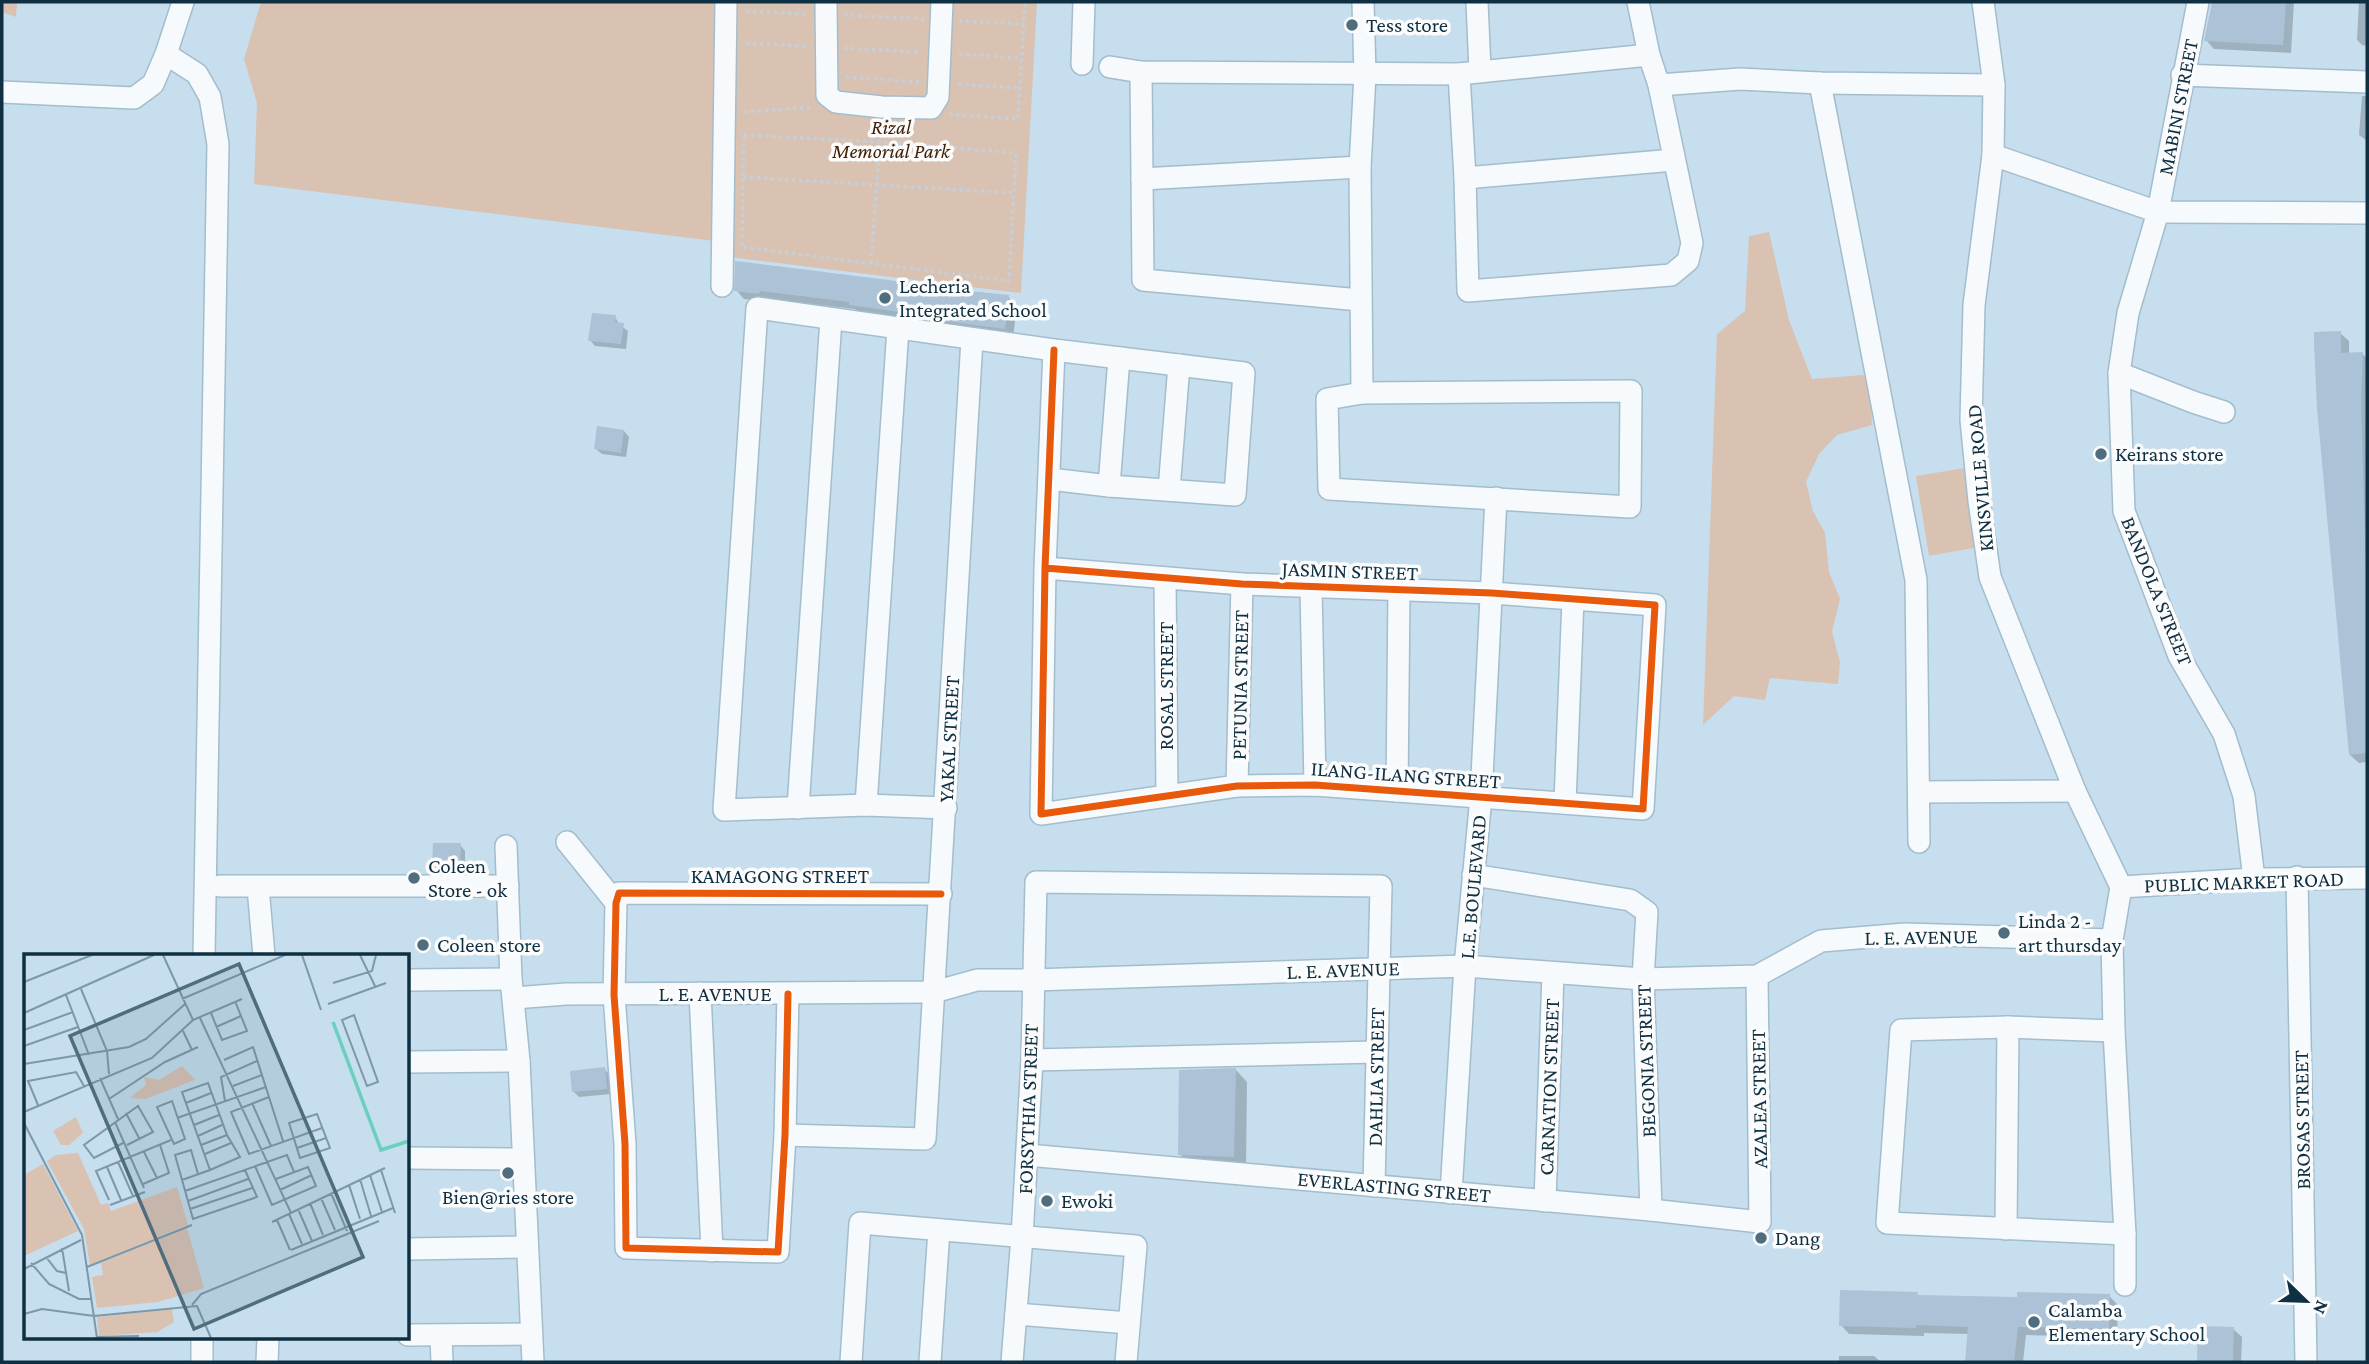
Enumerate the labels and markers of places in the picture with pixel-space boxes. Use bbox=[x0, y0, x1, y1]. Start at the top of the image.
place label: Tess store bbox=[1366, 13, 1448, 37]
marker: Tess store bbox=[1344, 17, 1360, 33]
place label: Lecheria Integrated School bbox=[899, 274, 1047, 322]
marker: Lecheria Integrated School bbox=[877, 290, 893, 306]
place label: Keirans store bbox=[2115, 442, 2224, 466]
marker: Keirans store bbox=[2093, 446, 2109, 462]
place label: Coleen Store - ok bbox=[428, 854, 507, 902]
marker: Coleen Store - ok bbox=[406, 870, 422, 886]
place label: Linda 2 - art thursday bbox=[2018, 909, 2122, 957]
marker: Linda 2 - art thursday bbox=[1996, 925, 2012, 941]
place label: Coleen store bbox=[437, 933, 541, 957]
marker: Coleen store bbox=[415, 937, 431, 953]
marker: Bien@ries store bbox=[500, 1165, 516, 1181]
place label: Bien@ries store bbox=[442, 1185, 574, 1209]
place label: Ewoki bbox=[1061, 1189, 1114, 1213]
marker: Ewoki bbox=[1039, 1193, 1055, 1209]
place label: Dang bbox=[1775, 1226, 1820, 1250]
marker: Dang bbox=[1753, 1230, 1769, 1246]
place label: Calamba Elementary School bbox=[2048, 1298, 2205, 1346]
marker: Calamba Elementary School bbox=[2026, 1314, 2042, 1330]

